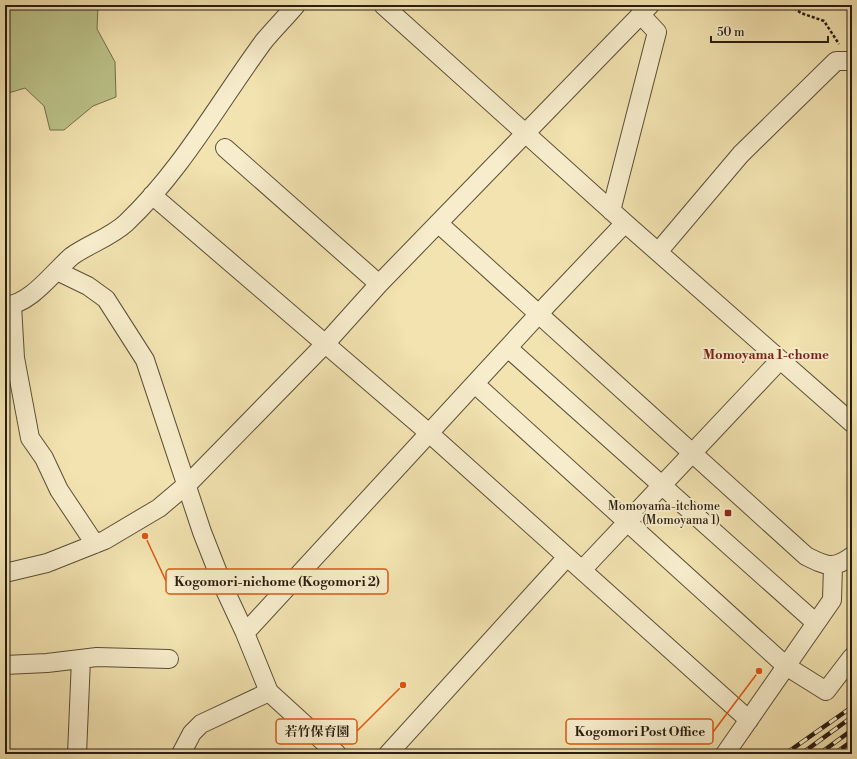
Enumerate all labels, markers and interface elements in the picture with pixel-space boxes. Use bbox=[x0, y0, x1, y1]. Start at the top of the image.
scale bar bbox=[711, 18, 828, 44]
text: 50 m bbox=[717, 25, 745, 40]
district label: Momoyama 1-chome bbox=[703, 347, 829, 363]
place label: Momoyama-itchome (Momoyama 1) bbox=[608, 499, 720, 528]
marker: Momoyama-itchome (Momoyama 1) bbox=[723, 508, 733, 518]
callout: Kogomori-nichome (Kogomori 2) bbox=[166, 569, 388, 594]
text: Kogomori-nichome (Kogomori 2) bbox=[174, 574, 380, 590]
callout: 若竹保育園 bbox=[276, 719, 357, 744]
callout: Kogomori Post Office bbox=[566, 719, 713, 744]
text: 若竹保育園 bbox=[284, 724, 350, 740]
text: Kogomori Post Office bbox=[575, 724, 705, 740]

